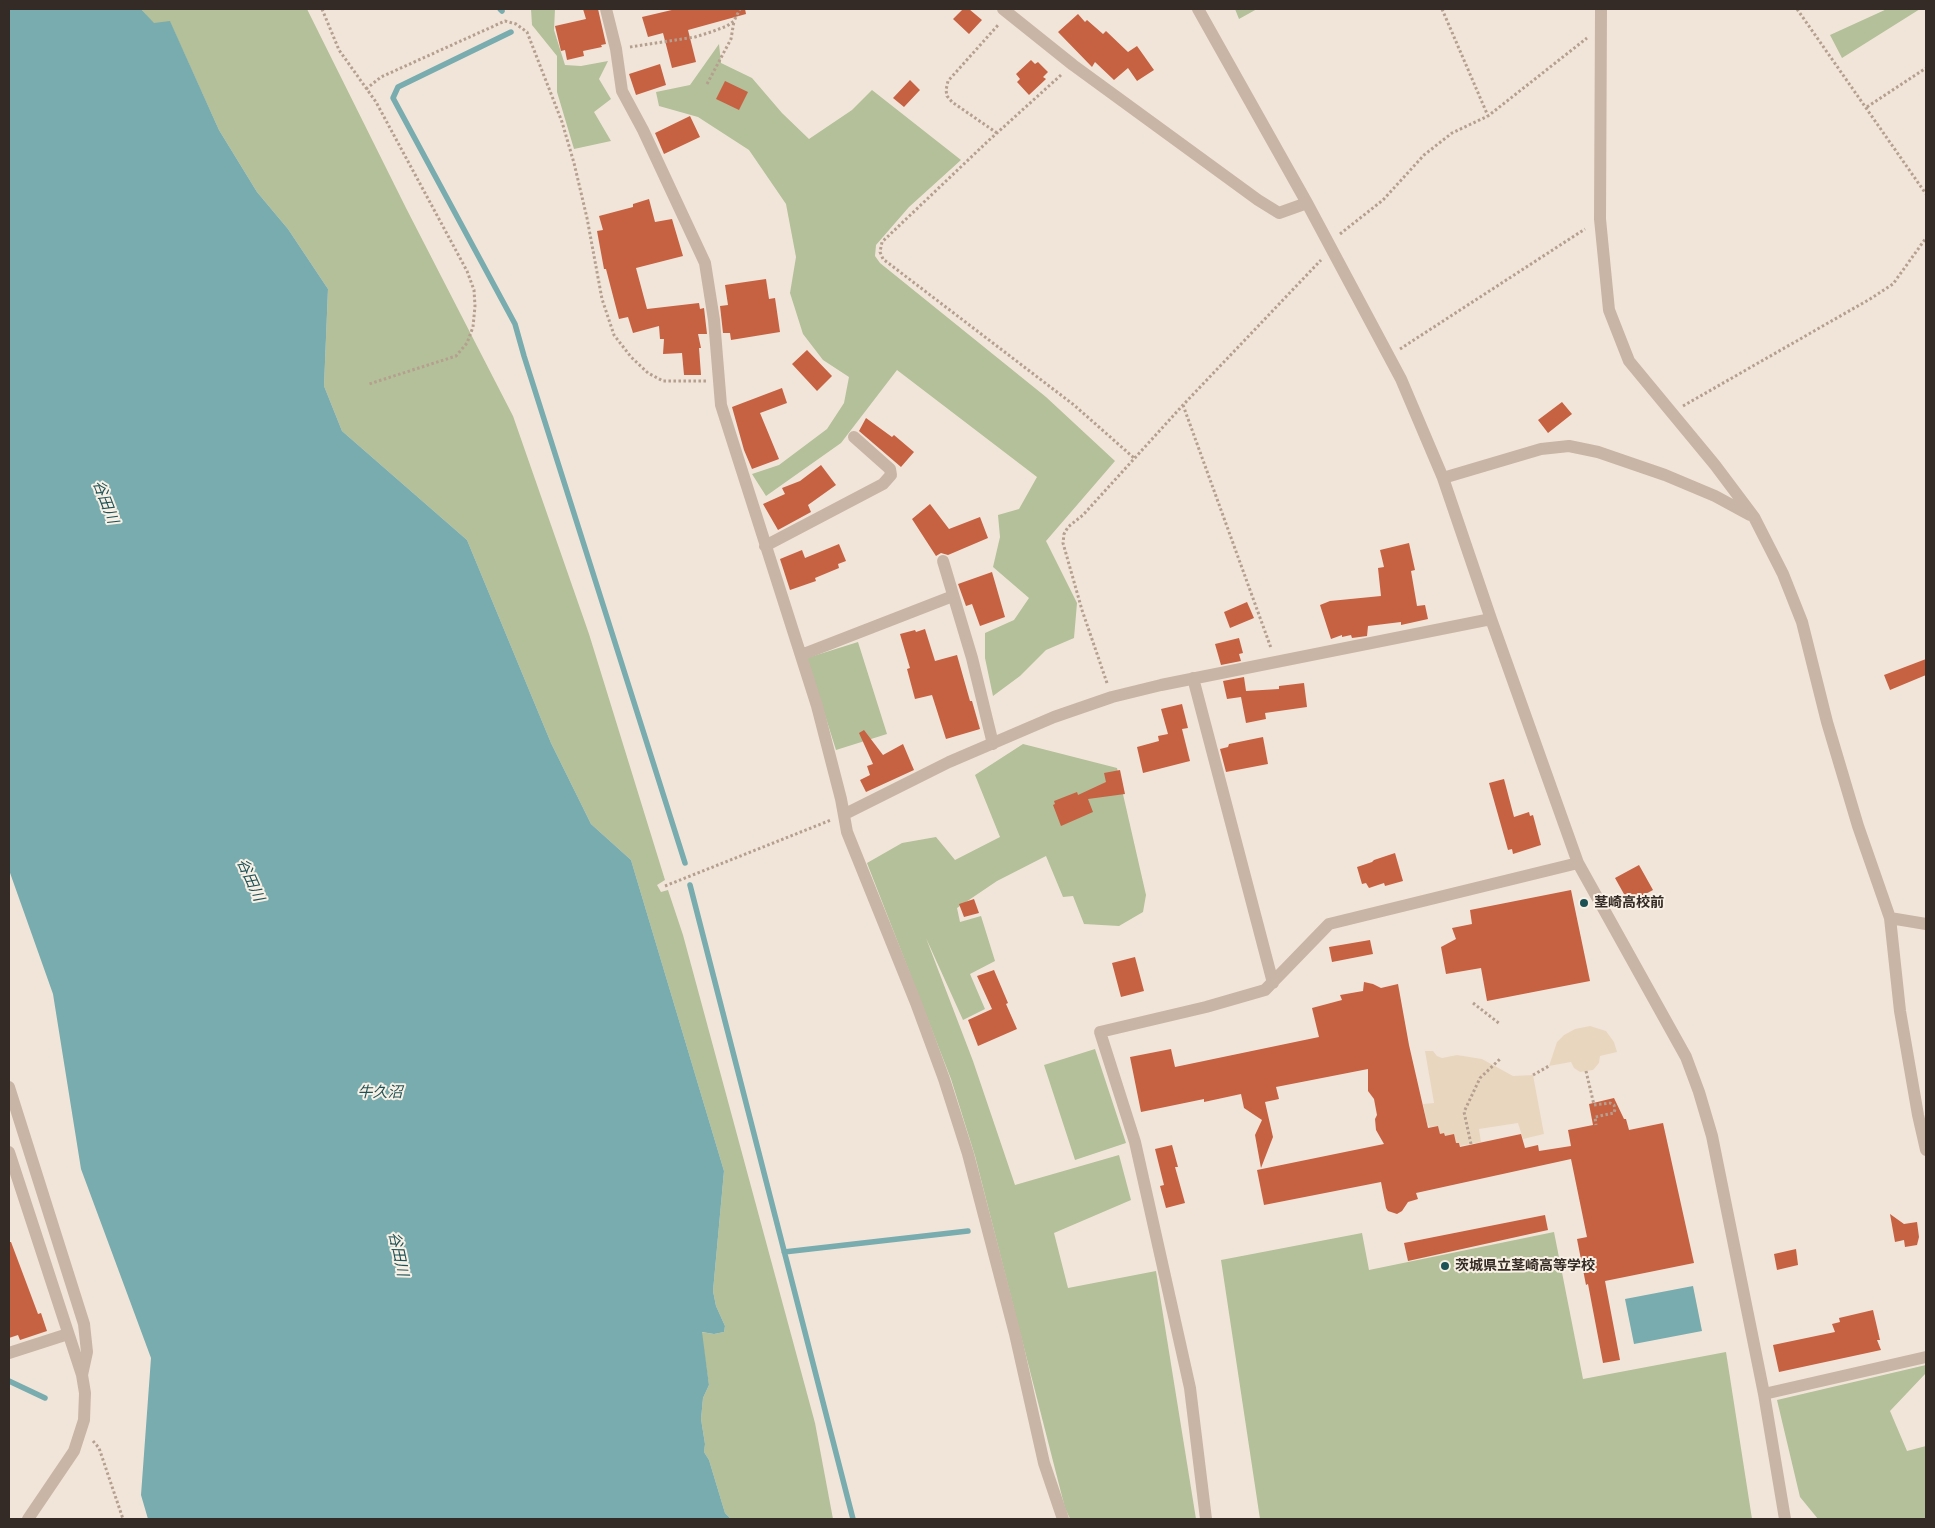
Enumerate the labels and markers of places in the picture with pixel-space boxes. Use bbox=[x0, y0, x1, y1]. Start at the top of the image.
place label: 茎崎高校前 bbox=[1594, 895, 1664, 911]
marker: 茎崎高校前 bbox=[1578, 897, 1590, 909]
place label: 茨城県立茎崎高等学校 bbox=[1455, 1258, 1595, 1274]
marker: 茨城県立茎崎高等学校 bbox=[1439, 1260, 1451, 1272]

